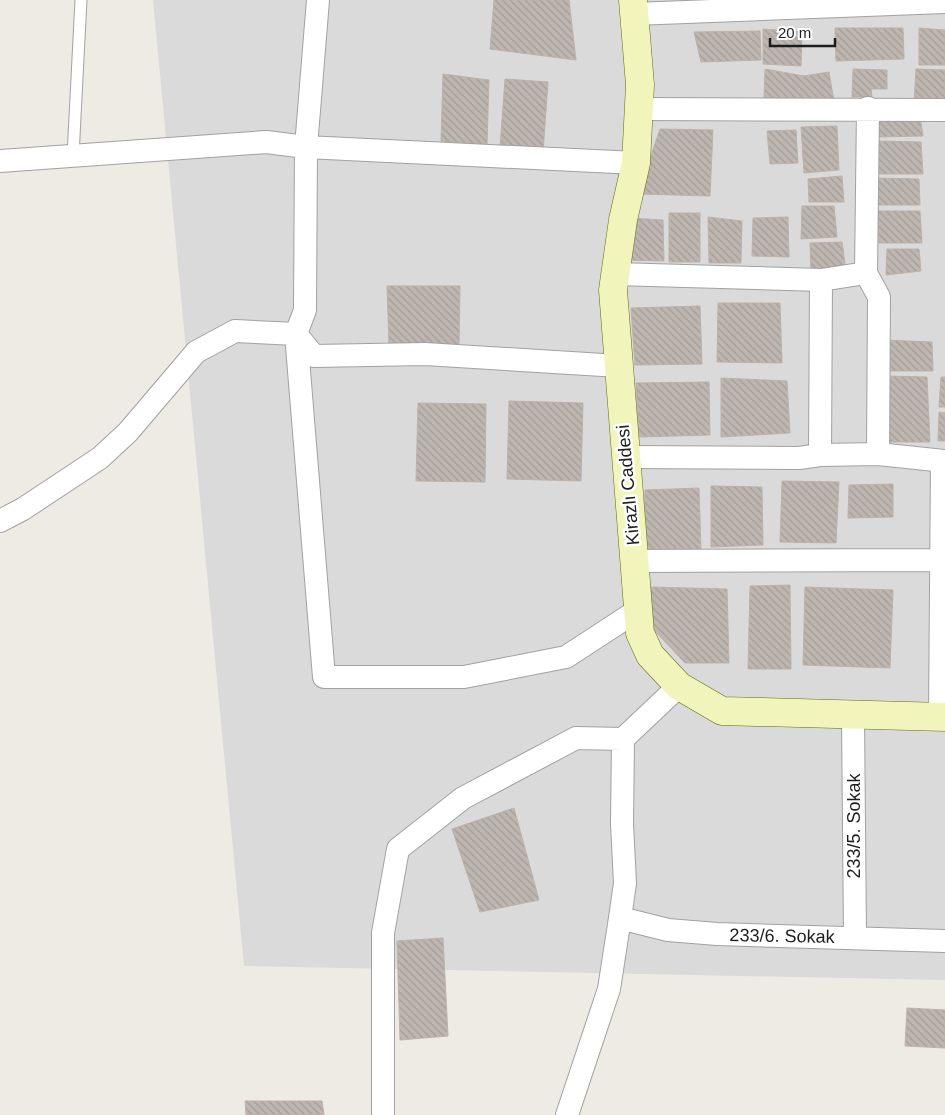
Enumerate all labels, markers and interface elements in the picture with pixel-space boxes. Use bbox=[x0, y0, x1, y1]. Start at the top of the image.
scale bar bbox=[770, 15, 835, 47]
text: 20 m bbox=[778, 24, 811, 41]
street label: Kirazlı Caddesi bbox=[613, 424, 643, 546]
street label: 233/5. Sokak bbox=[844, 772, 864, 879]
street label: 233/6. Sokak bbox=[729, 925, 836, 947]

